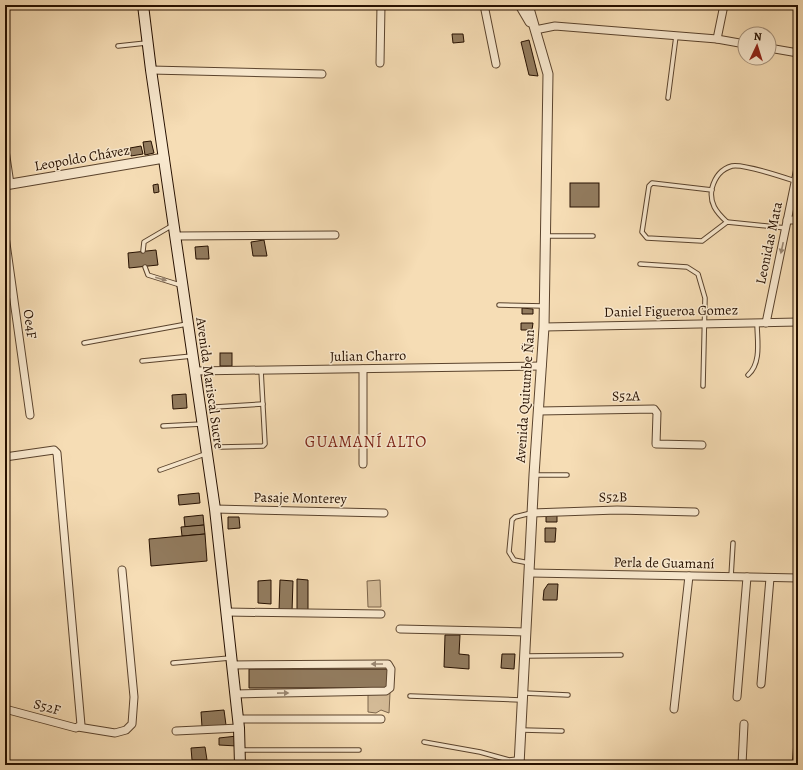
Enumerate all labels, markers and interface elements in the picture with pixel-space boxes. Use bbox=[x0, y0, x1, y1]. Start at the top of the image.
north arrow bbox=[737, 26, 777, 66]
text: N bbox=[753, 29, 762, 44]
street label: Leopoldo Chávez bbox=[33, 140, 131, 176]
street label: Leonidas Mata bbox=[751, 200, 787, 286]
one-way arrow bbox=[778, 242, 784, 254]
one-way arrow bbox=[155, 276, 167, 282]
street label: Daniel Figueroa Gomez bbox=[604, 300, 738, 322]
street label: Oe4F bbox=[19, 308, 41, 340]
street label: Avenida Mariscal Sucre bbox=[191, 315, 229, 450]
street label: Avenida Quitumbe Ñan bbox=[511, 328, 539, 464]
street label: Julian Charro bbox=[330, 346, 406, 366]
street label: S52A bbox=[612, 386, 641, 406]
district label: GUAMANÍ ALTO bbox=[305, 431, 427, 453]
street label: S52B bbox=[599, 487, 627, 507]
street label: Pasaje Monterey bbox=[253, 488, 348, 508]
street label: Perla de Guamaní bbox=[613, 553, 715, 573]
one-way arrow bbox=[370, 661, 383, 667]
one-way arrow bbox=[277, 690, 290, 696]
street label: S52F bbox=[31, 694, 63, 720]

